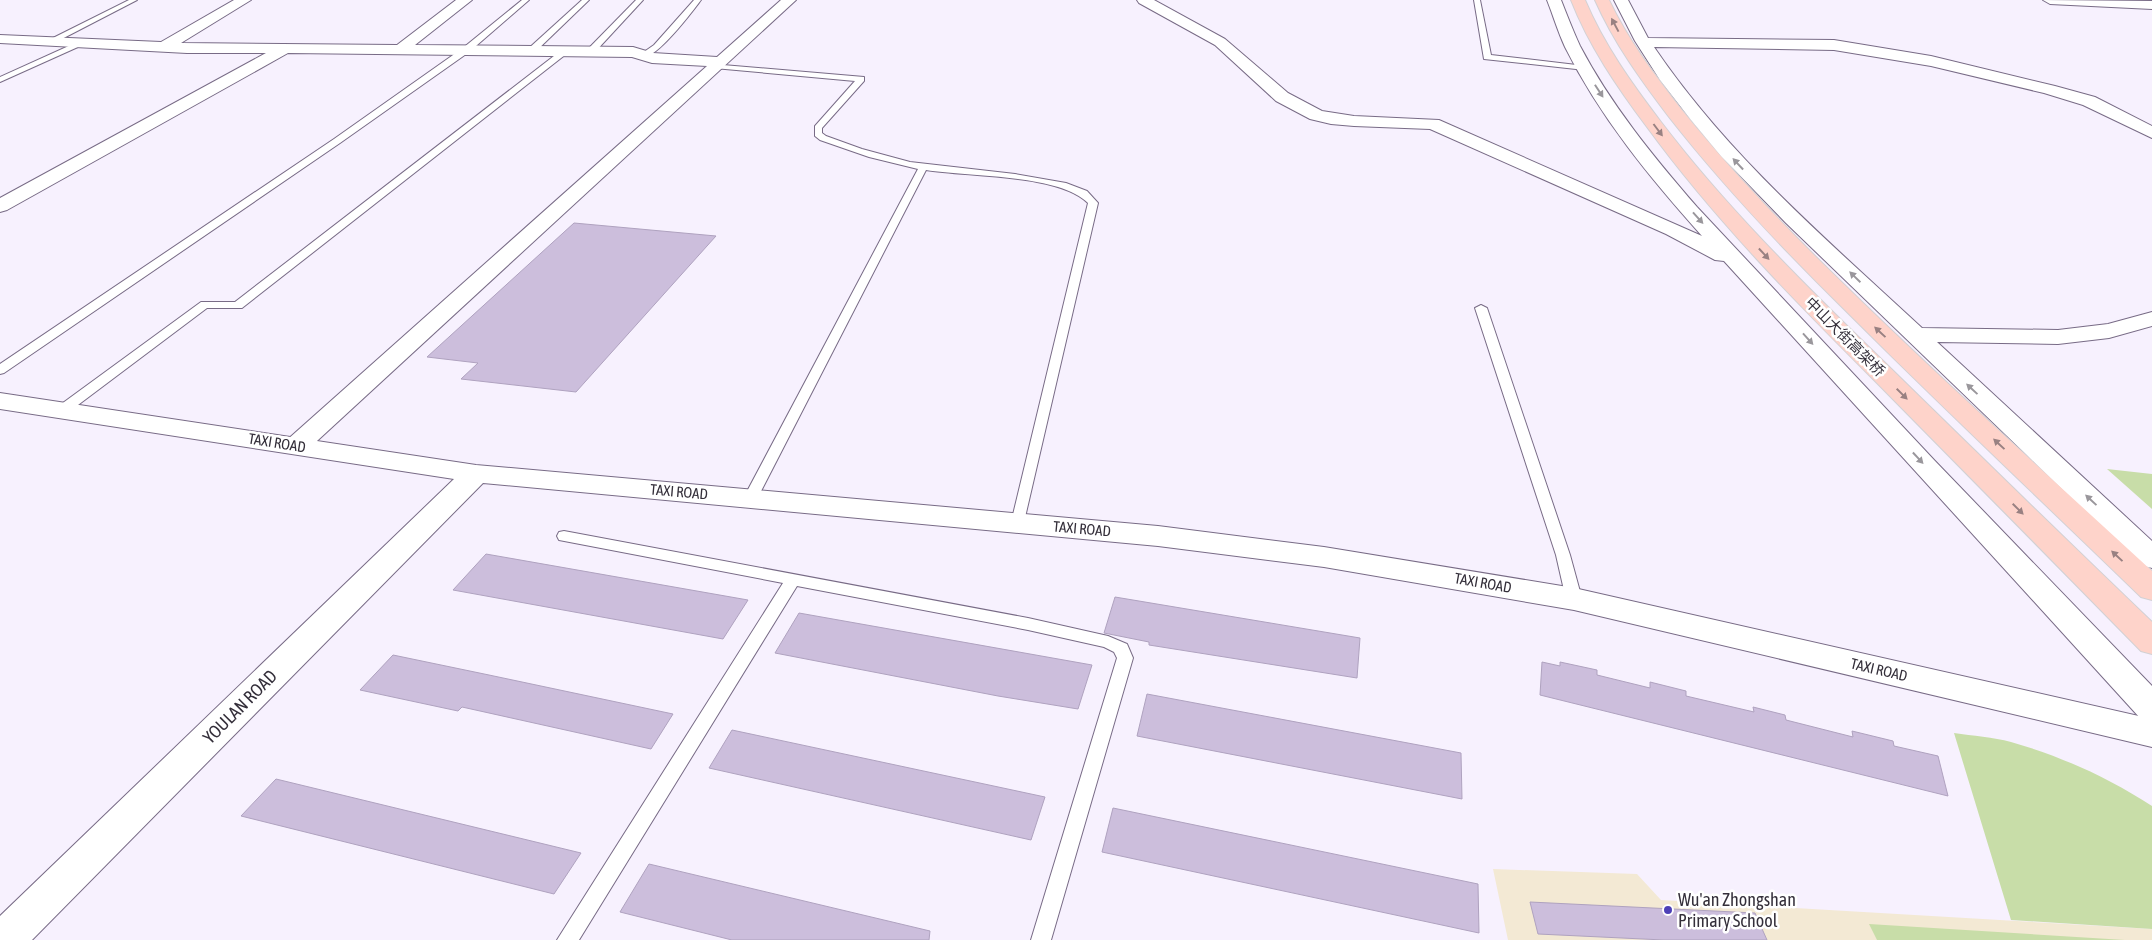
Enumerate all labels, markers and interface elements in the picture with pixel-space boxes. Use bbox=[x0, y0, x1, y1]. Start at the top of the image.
one-way arrow bbox=[1610, 19, 1619, 32]
one-way arrow bbox=[1594, 84, 1603, 97]
one-way arrow bbox=[1653, 123, 1663, 137]
one-way arrow bbox=[1732, 158, 1744, 170]
one-way arrow bbox=[1693, 212, 1704, 225]
one-way arrow bbox=[1758, 248, 1770, 260]
one-way arrow bbox=[1849, 271, 1861, 283]
street label: 中山大街高架桥 bbox=[1802, 294, 1888, 380]
one-way arrow bbox=[1875, 326, 1887, 338]
one-way arrow bbox=[1802, 332, 1814, 344]
one-way arrow bbox=[1967, 383, 1979, 395]
one-way arrow bbox=[1896, 388, 1908, 400]
street label: TAXI ROAD bbox=[247, 430, 307, 455]
one-way arrow bbox=[1993, 438, 2005, 450]
one-way arrow bbox=[1912, 452, 1924, 464]
street label: TAXI ROAD bbox=[649, 481, 709, 502]
one-way arrow bbox=[2085, 494, 2097, 506]
one-way arrow bbox=[2012, 503, 2024, 515]
street label: TAXI ROAD bbox=[1052, 518, 1112, 539]
one-way arrow bbox=[2111, 550, 2123, 562]
street label: TAXI ROAD bbox=[1453, 569, 1513, 596]
street label: TAXI ROAD bbox=[1849, 655, 1909, 684]
street label: YOULAN ROAD bbox=[198, 665, 281, 748]
place label: Wu'an Zhongshan Primary School bbox=[1678, 889, 1796, 931]
marker: Wu'an Zhongshan Primary School bbox=[1662, 904, 1674, 916]

